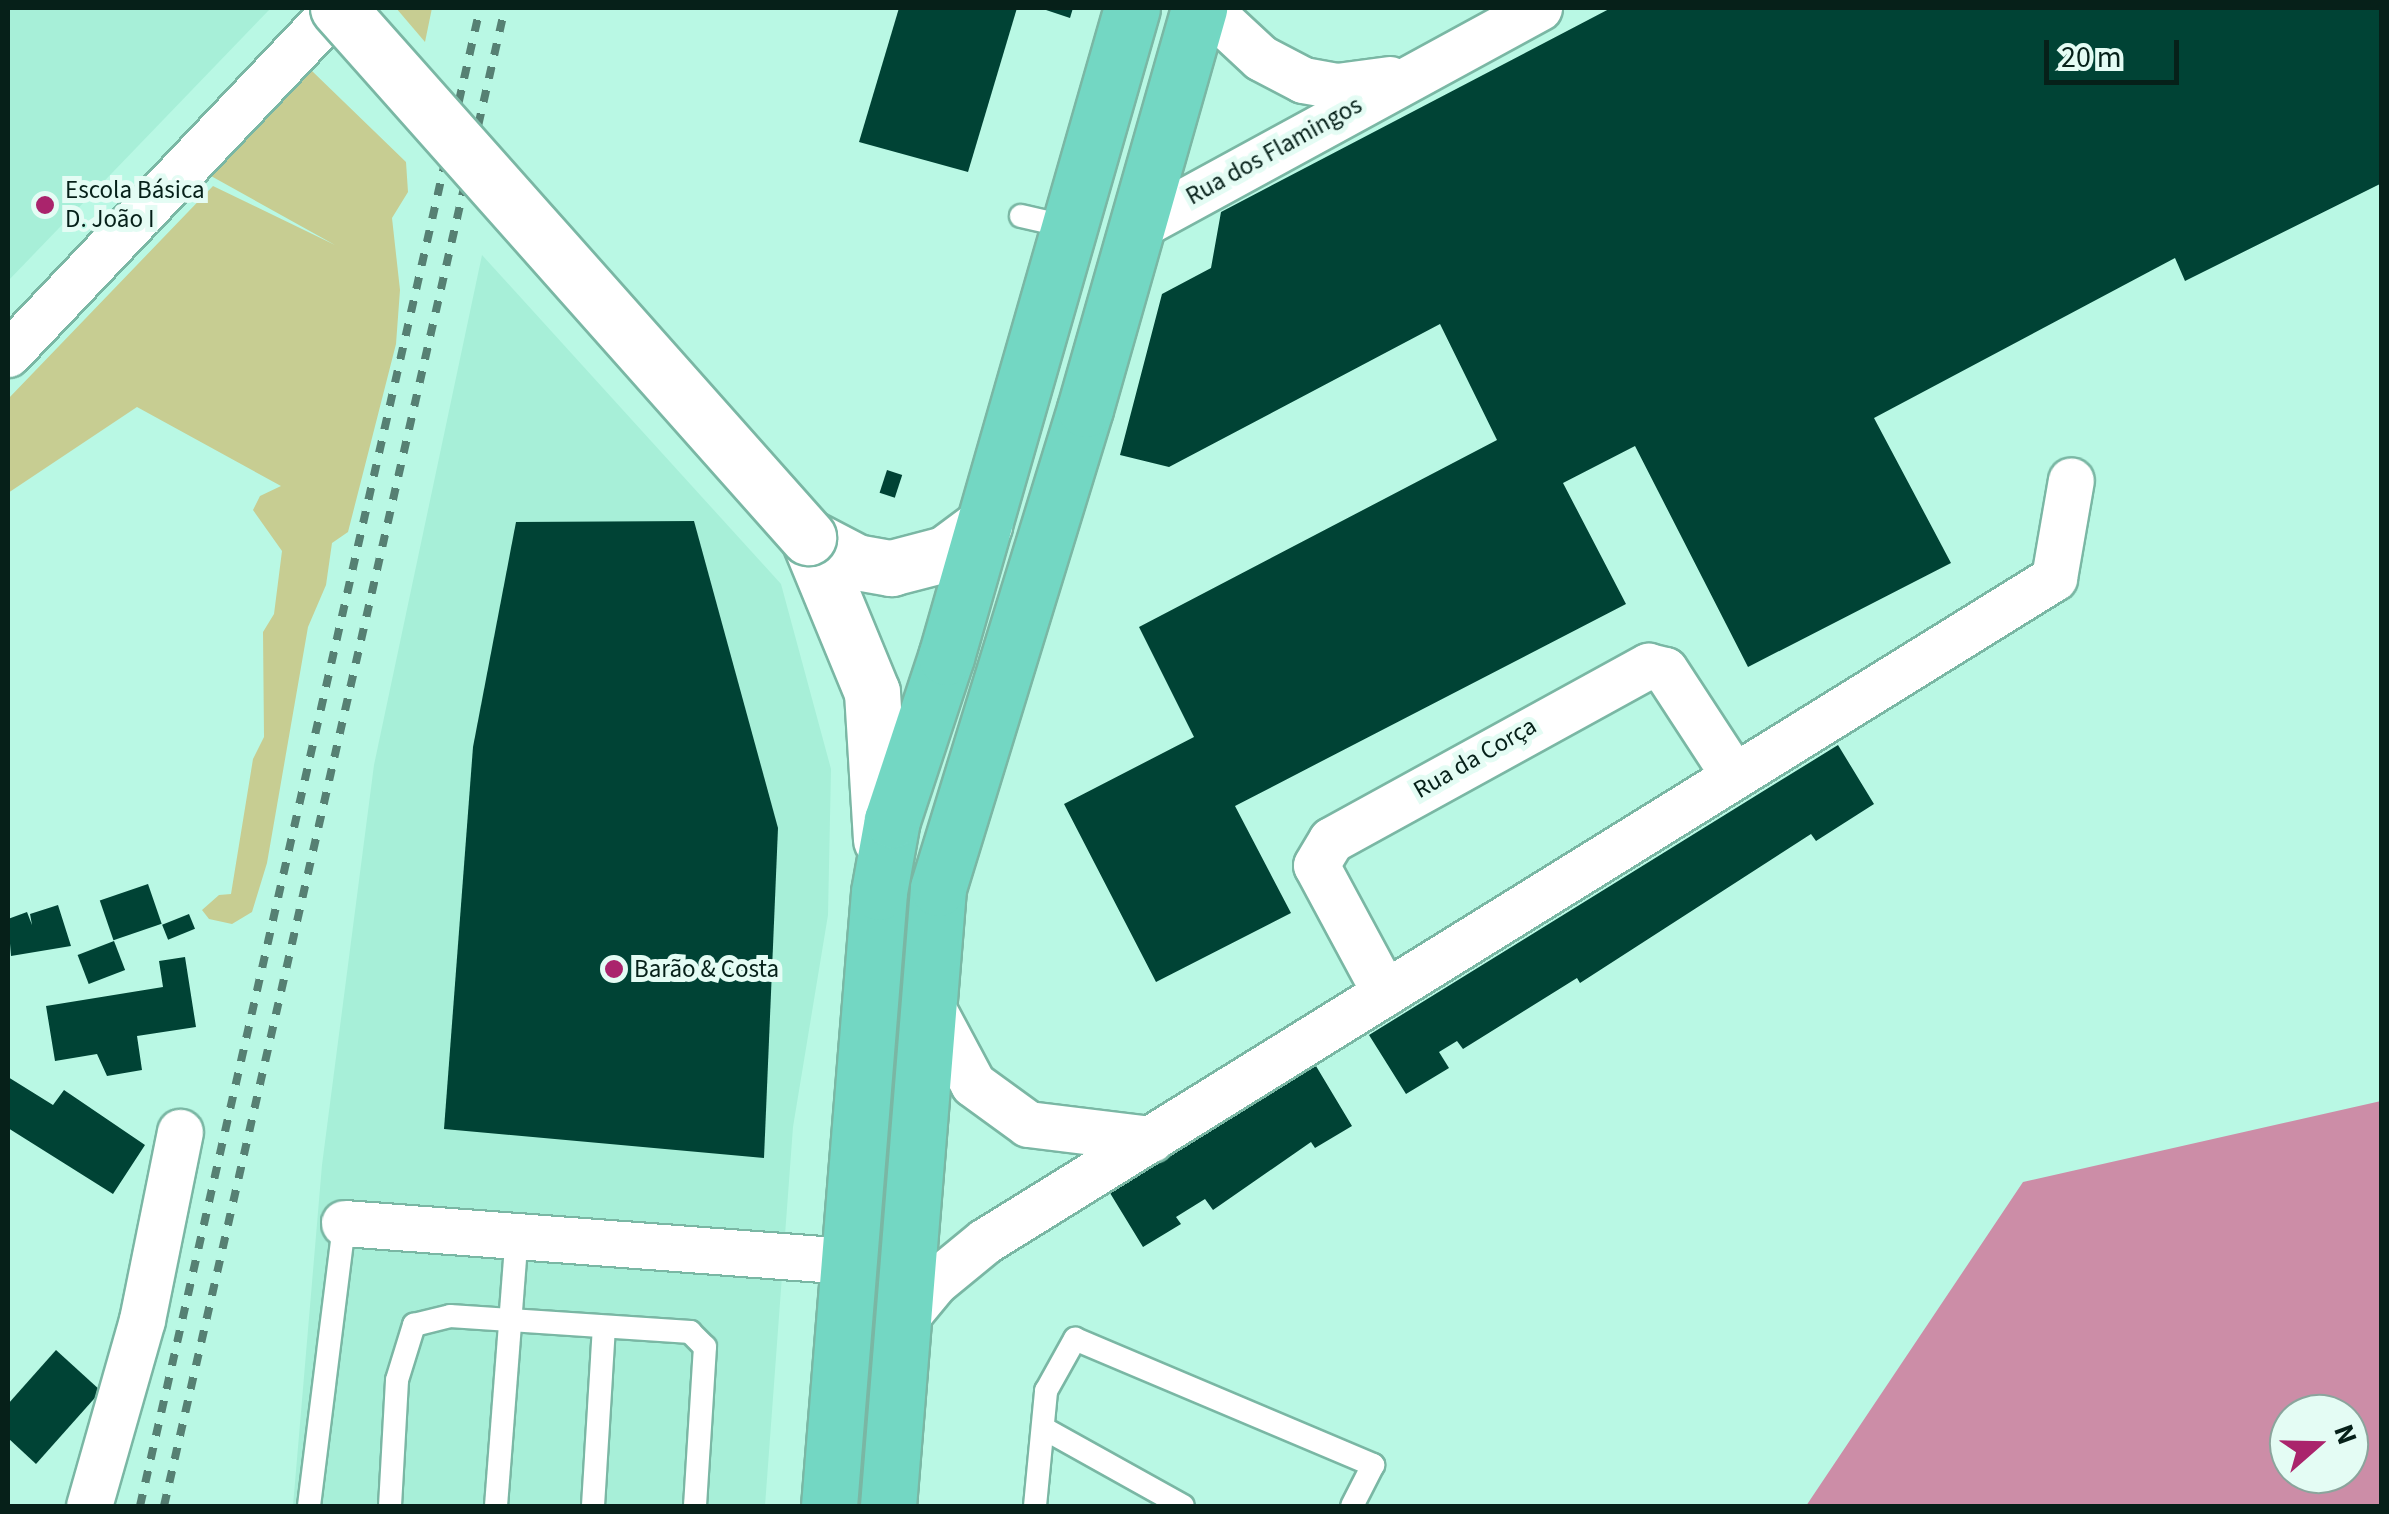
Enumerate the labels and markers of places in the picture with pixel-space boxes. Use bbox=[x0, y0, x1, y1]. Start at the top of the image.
place label: Escola Básica D. João I bbox=[65, 176, 205, 235]
marker: Escola Básica D. João I bbox=[34, 194, 56, 216]
place label: Barão & Costa bbox=[634, 954, 779, 984]
marker: Barão & Costa bbox=[603, 958, 625, 980]

